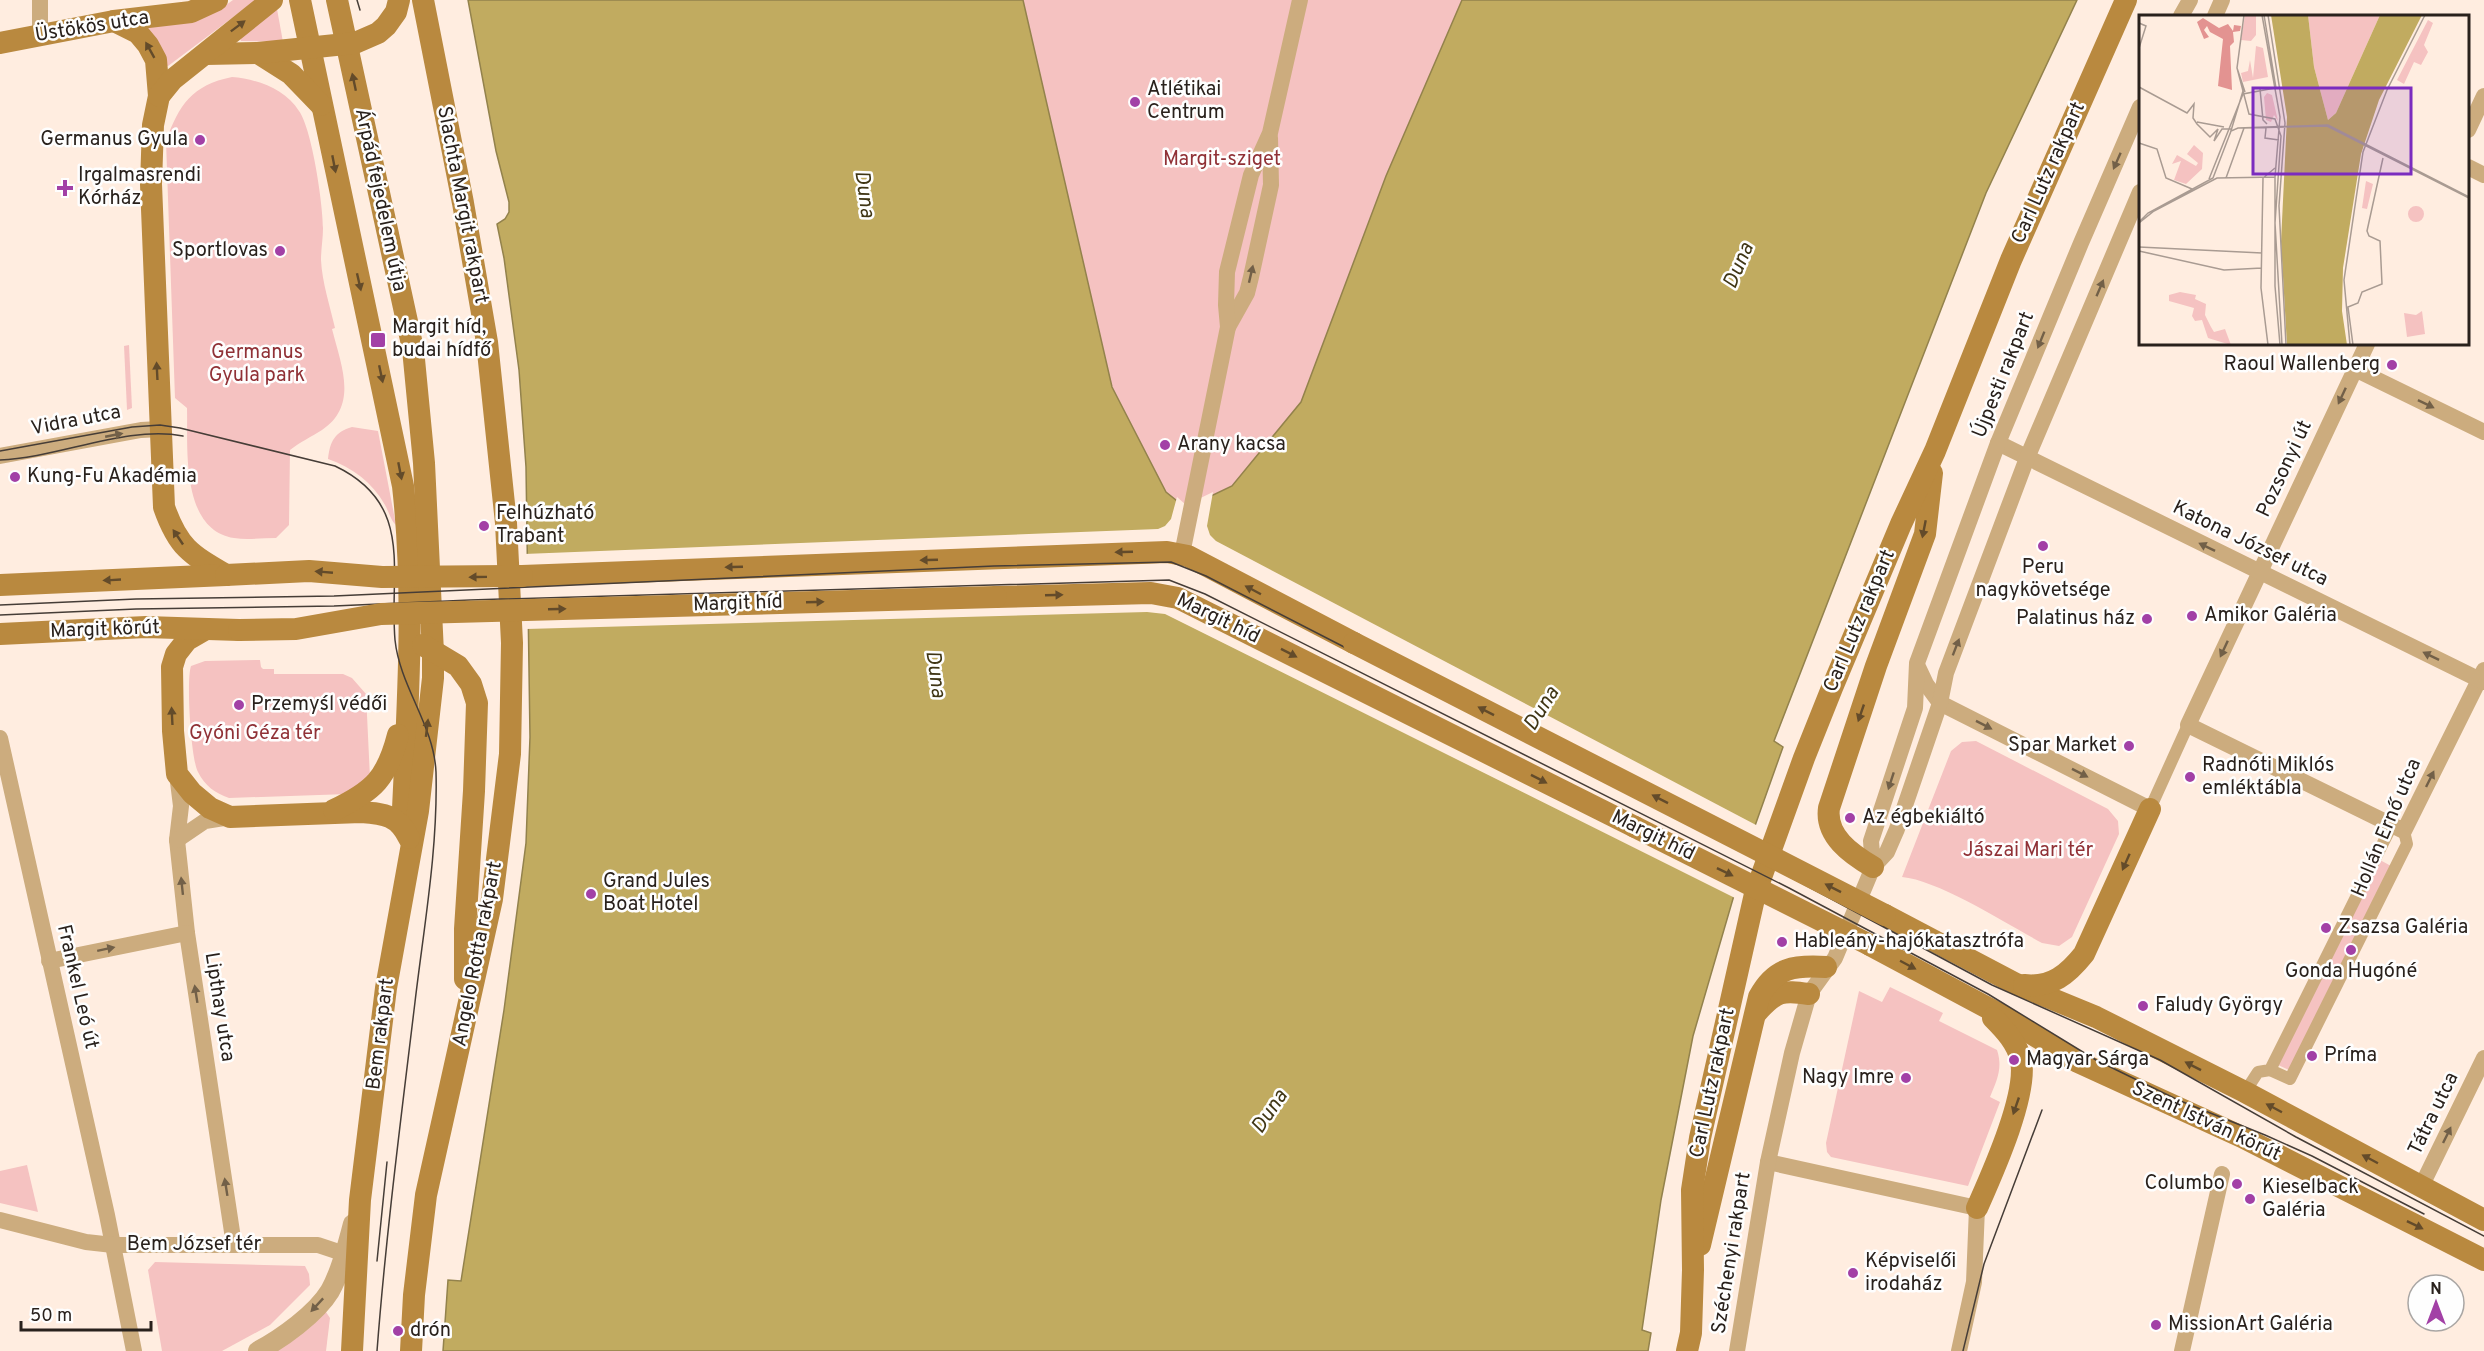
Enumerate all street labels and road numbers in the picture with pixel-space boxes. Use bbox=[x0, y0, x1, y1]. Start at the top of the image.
street label: Üstökös utca bbox=[33, 4, 151, 49]
street label: Carl Lutz rakpart bbox=[2006, 98, 2092, 248]
street label: Slachta Margit rakpart bbox=[430, 104, 494, 306]
street label: Árpád fejedelem útja bbox=[348, 106, 414, 294]
street label: Újpesti rakpart bbox=[1965, 307, 2041, 442]
street label: Vidra utca bbox=[29, 400, 123, 442]
street label: Pozsonyi út bbox=[2251, 416, 2319, 522]
street label: Katona József utca bbox=[2168, 495, 2332, 593]
street label: Carl Lutz rakpart bbox=[1818, 546, 1902, 696]
street label: Margit híd bbox=[1172, 588, 1264, 650]
street label: Margit híd bbox=[693, 589, 783, 619]
street label: Margit körút bbox=[50, 615, 160, 645]
street label: Hollán Ernő utca bbox=[2346, 755, 2428, 901]
street label: Margit híd bbox=[1607, 805, 1699, 867]
street label: Angelo Rotta rakpart bbox=[447, 859, 509, 1049]
street label: Frankel Leó út bbox=[50, 922, 104, 1052]
street label: Lipthay utca bbox=[198, 950, 240, 1064]
street label: Bem rakpart bbox=[361, 977, 401, 1091]
street label: Carl Lutz rakpart bbox=[1684, 1006, 1742, 1160]
street label: Tátra utca bbox=[2403, 1068, 2465, 1160]
street label: Szent István körút bbox=[2127, 1076, 2285, 1168]
street label: Széchenyi rakpart bbox=[1706, 1170, 1758, 1336]
street label: Bem József tér bbox=[127, 1232, 262, 1258]

